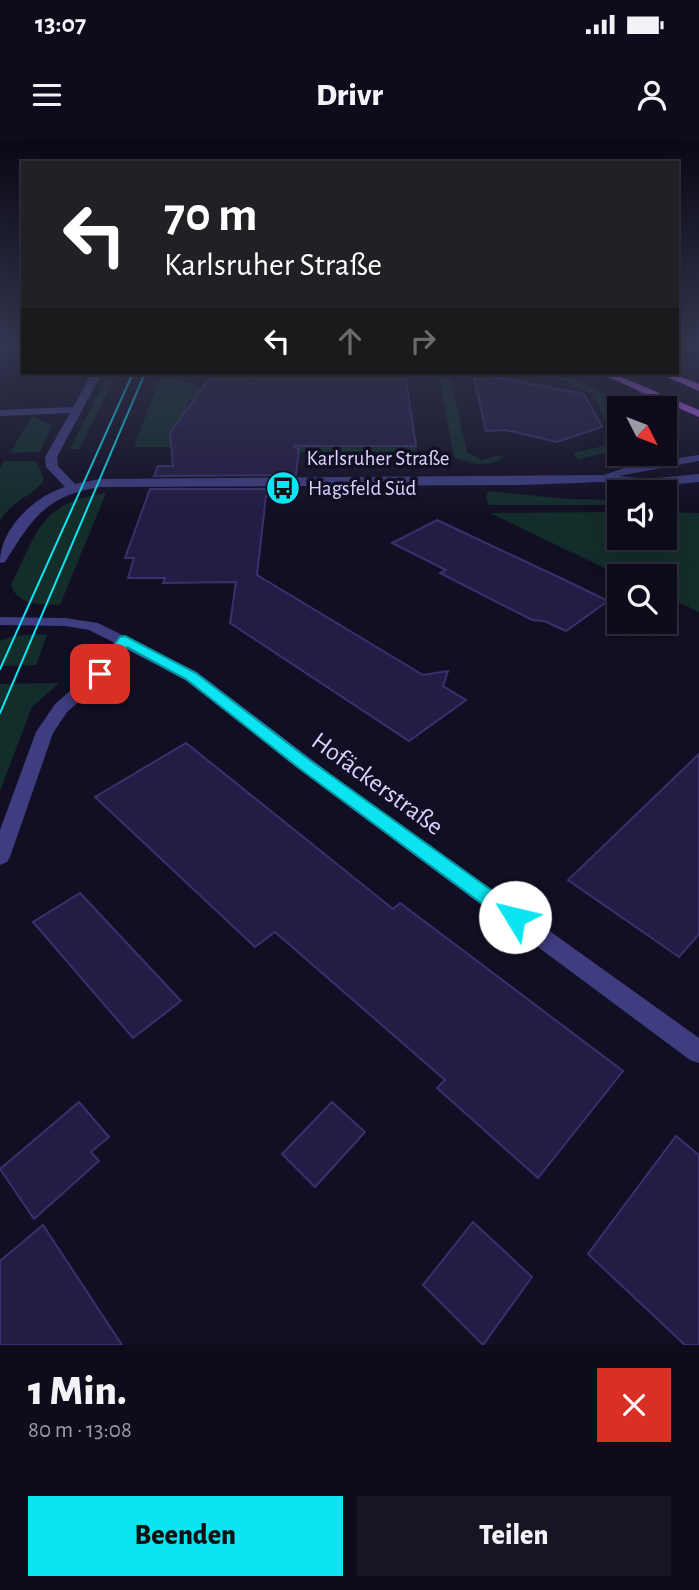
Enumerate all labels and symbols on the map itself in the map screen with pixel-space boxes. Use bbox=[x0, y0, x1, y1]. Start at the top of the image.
north arrow bbox=[607, 396, 677, 466]
street label: Karlsruher Straße bbox=[306, 448, 450, 469]
bus stop icon: Hagsfeld Süd bbox=[264, 469, 302, 507]
place label: Hagsfeld Süd bbox=[308, 478, 416, 499]
pin bbox=[70, 644, 130, 704]
street label: Hofäckerstraße bbox=[307, 728, 448, 840]
position arrow bbox=[478, 880, 552, 954]

